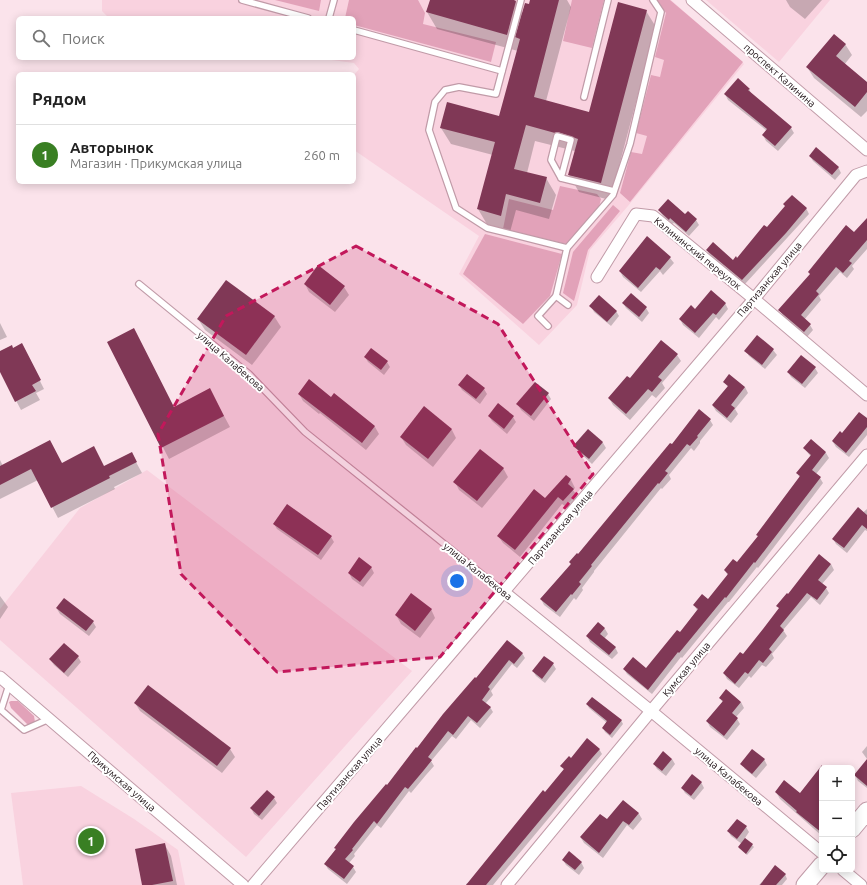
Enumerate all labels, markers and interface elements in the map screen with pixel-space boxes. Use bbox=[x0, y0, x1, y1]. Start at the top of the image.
search box bbox=[16, 16, 356, 60]
icon: search bbox=[30, 27, 52, 49]
text: Поиск bbox=[62, 30, 105, 47]
street label: проспект Калинина bbox=[742, 41, 818, 109]
text: Рядом bbox=[32, 89, 87, 108]
text: Авторынок bbox=[70, 139, 153, 156]
text: 1 bbox=[41, 148, 49, 162]
text: 260 m bbox=[304, 148, 340, 162]
text: Магазин · Прикумская улица bbox=[70, 156, 242, 170]
street label: Калининский переулок bbox=[652, 215, 743, 292]
street label: Партизанская улица bbox=[735, 240, 804, 319]
street label: улица Калабекова bbox=[195, 329, 266, 393]
street label: Партизанская улица bbox=[526, 488, 595, 567]
street label: улица Калабекова bbox=[441, 540, 514, 602]
your location bbox=[447, 571, 467, 591]
street label: Кумская улица bbox=[660, 640, 712, 699]
street label: Партизанская улица bbox=[314, 734, 384, 812]
street label: улица Калабекова bbox=[693, 745, 765, 808]
street label: Прикумская улица bbox=[86, 749, 158, 814]
map controls bbox=[819, 765, 855, 873]
button: + bbox=[819, 765, 855, 801]
button: − bbox=[819, 801, 855, 837]
pin: 1 bbox=[78, 826, 104, 856]
button: locate bbox=[819, 837, 855, 873]

